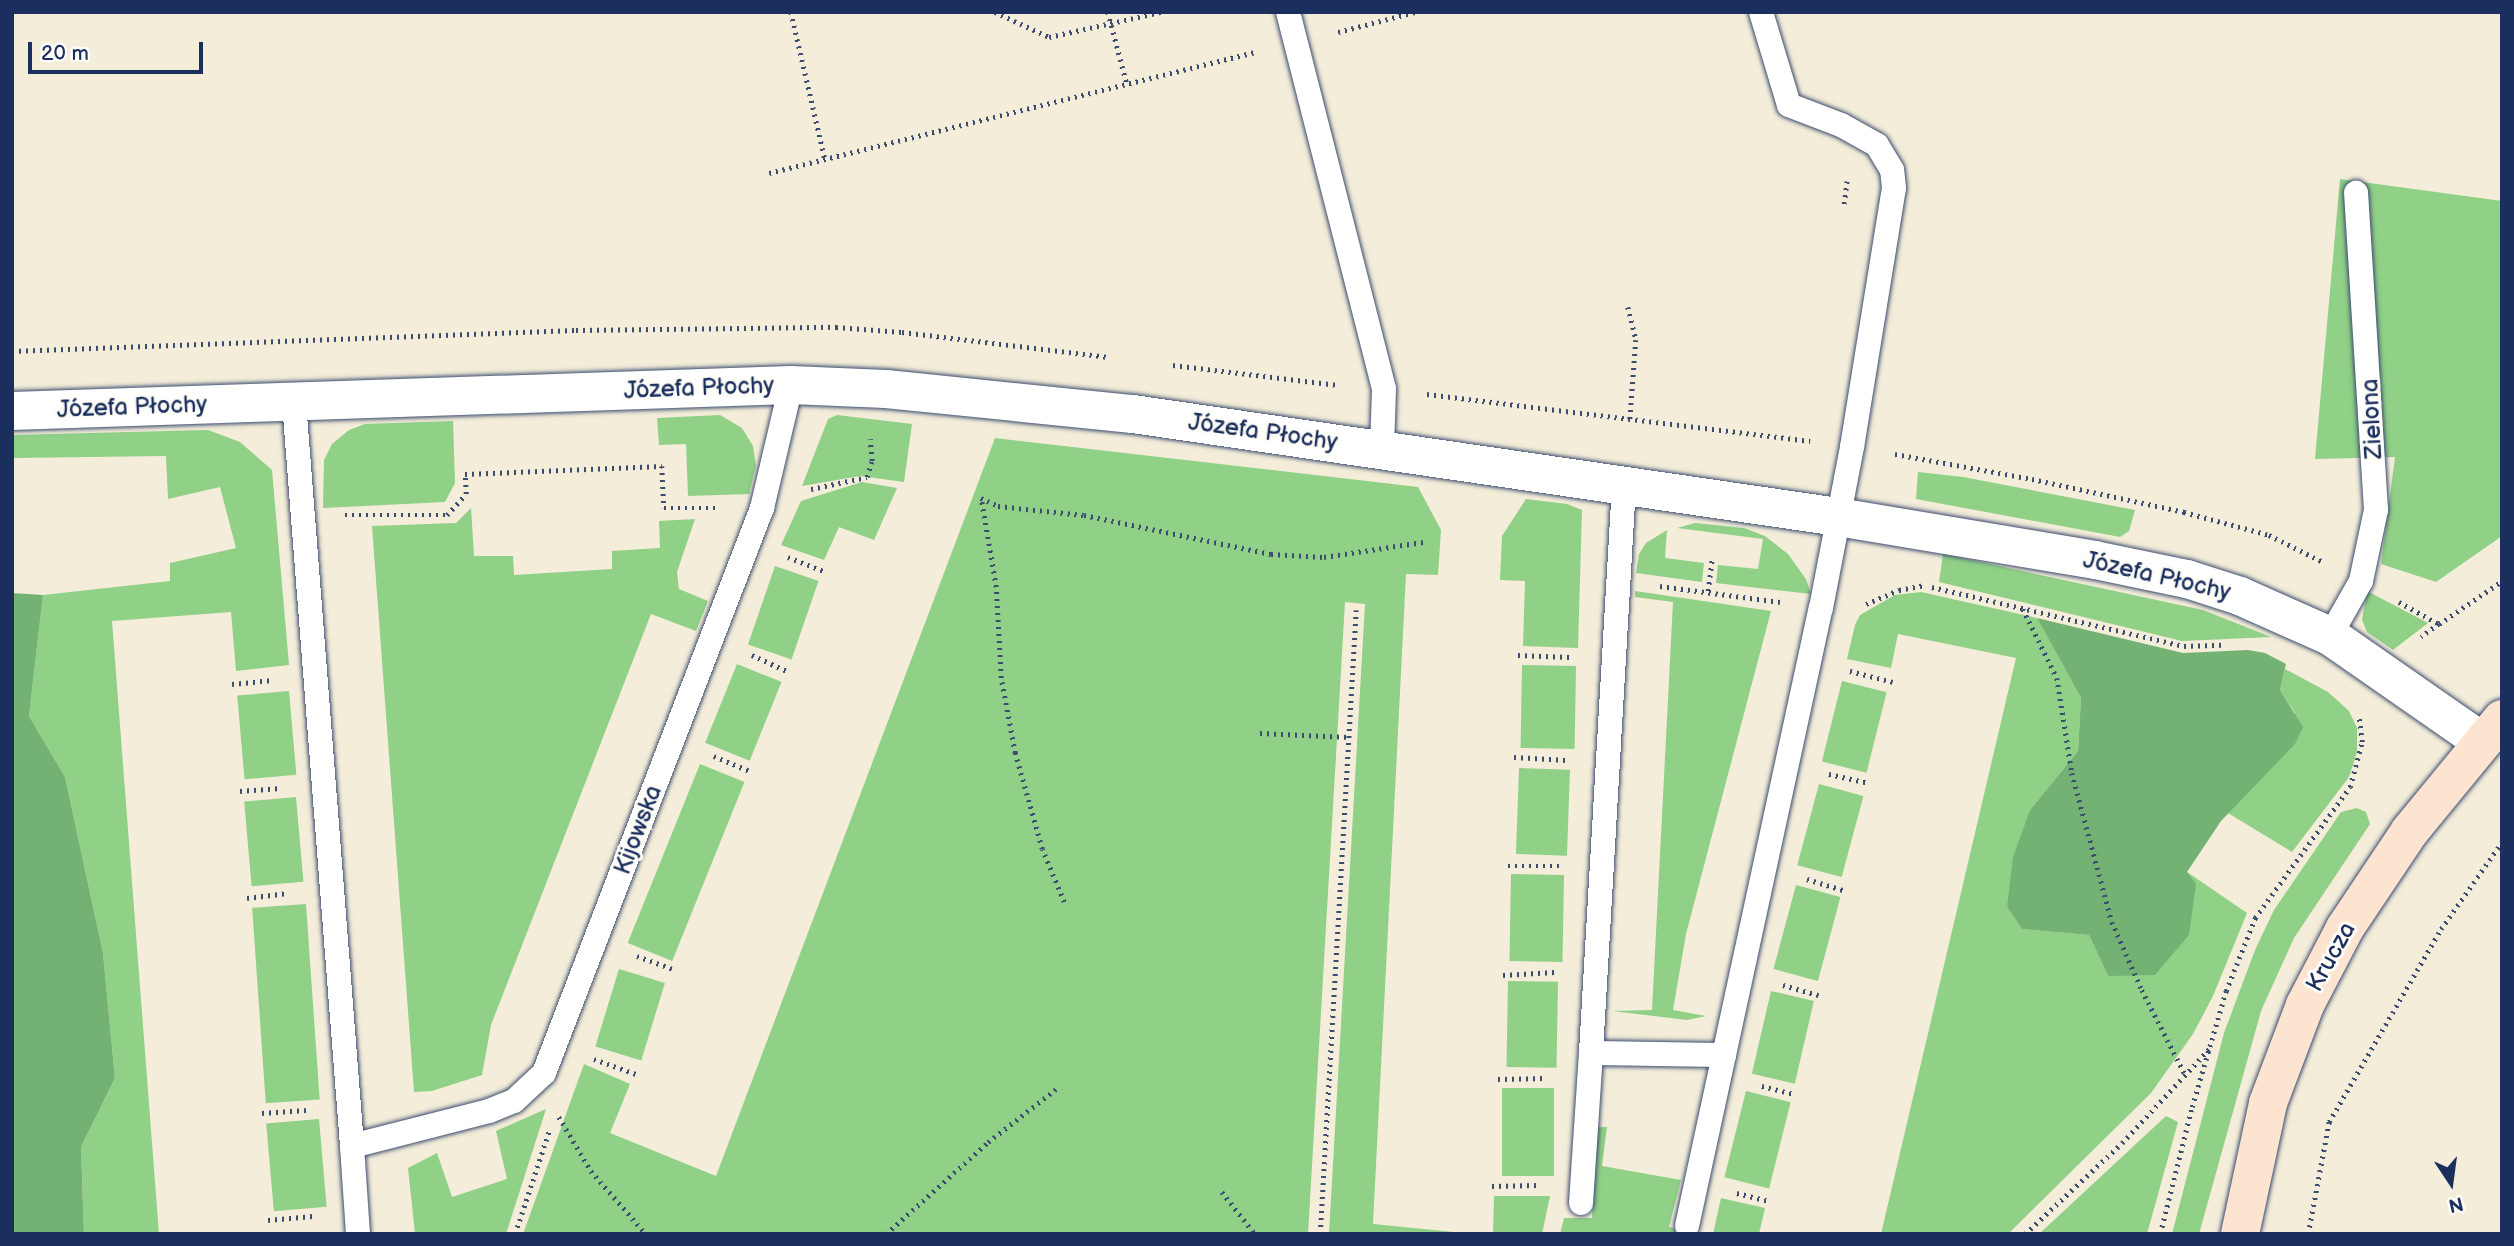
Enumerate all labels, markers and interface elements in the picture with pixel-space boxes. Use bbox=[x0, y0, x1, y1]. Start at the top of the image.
scale bar bbox=[32, 28, 206, 72]
text: 20 m bbox=[41, 41, 89, 66]
street label: Józefa Płochy bbox=[623, 371, 775, 405]
street label: Zielona bbox=[2356, 378, 2388, 460]
street label: Józefa Płochy bbox=[56, 390, 208, 424]
street label: Józefa Płochy bbox=[1187, 407, 1339, 457]
street label: Józefa Płochy bbox=[2080, 545, 2234, 607]
street label: Kijowska bbox=[608, 781, 668, 879]
street label: Krucza bbox=[2300, 917, 2362, 997]
north arrow bbox=[2416, 1148, 2486, 1218]
text: N bbox=[2446, 1191, 2465, 1217]

